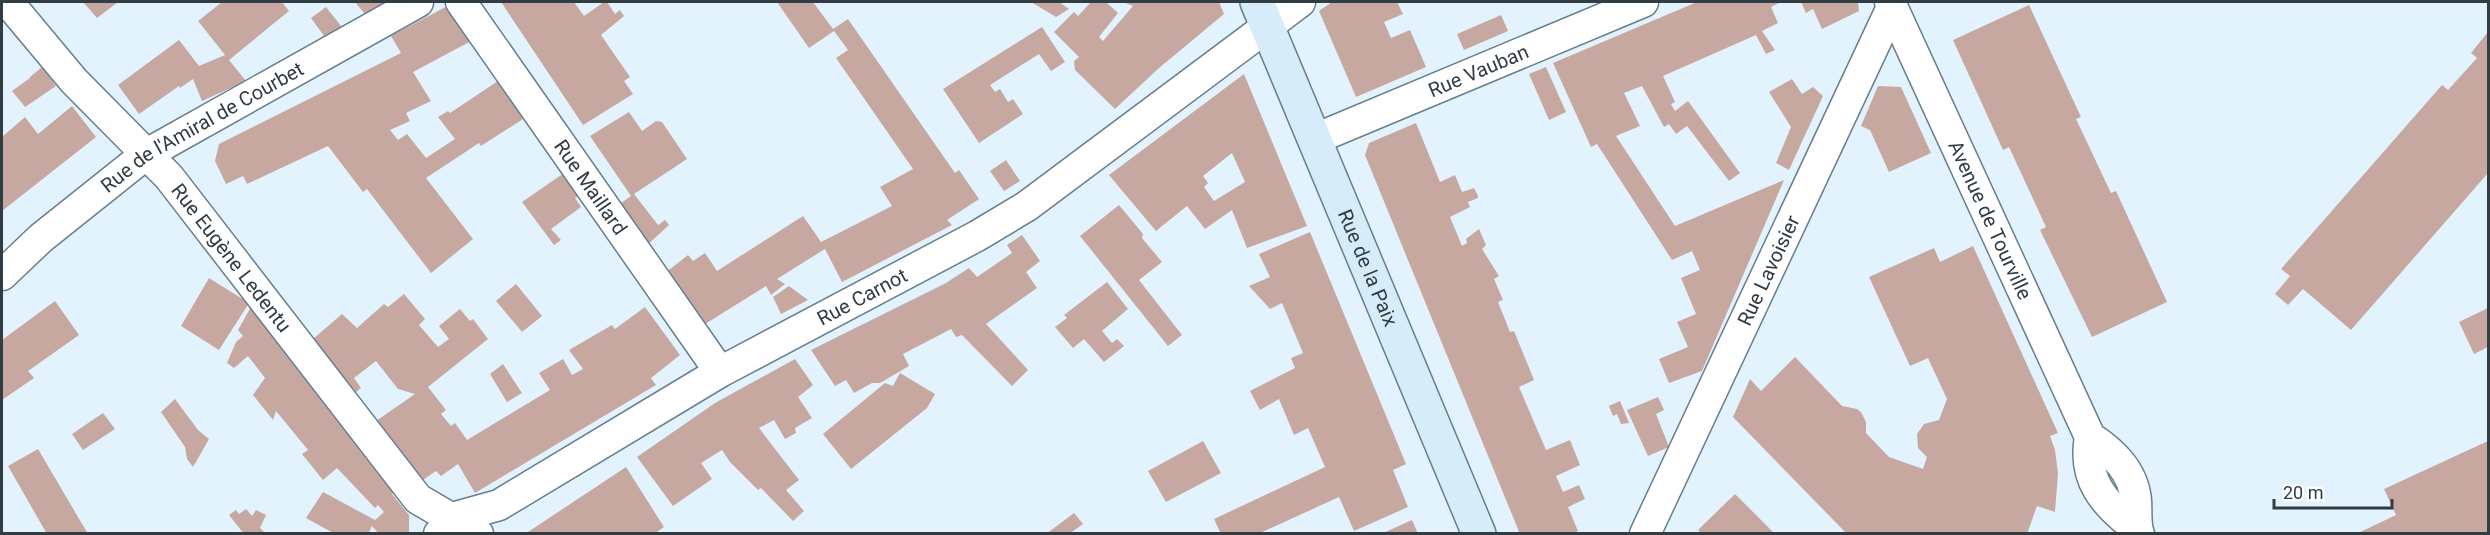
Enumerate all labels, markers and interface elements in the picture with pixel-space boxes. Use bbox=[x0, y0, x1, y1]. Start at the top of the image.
street label: Rue Vauban bbox=[1425, 39, 1532, 102]
street label: Rue de l'Amiral de Courbet bbox=[96, 57, 308, 198]
street label: Rue Maillard bbox=[549, 135, 632, 239]
street label: Avenue de Tourville bbox=[1943, 137, 2037, 303]
street label: Rue Eugène Ledentu bbox=[166, 179, 296, 337]
street label: Rue de la Paix bbox=[1333, 206, 1403, 330]
street label: Rue Lavoisier bbox=[1732, 211, 1805, 329]
street label: Rue Carnot bbox=[813, 263, 911, 330]
scale bar bbox=[2274, 472, 2392, 510]
text: 20 m bbox=[2283, 482, 2323, 503]

